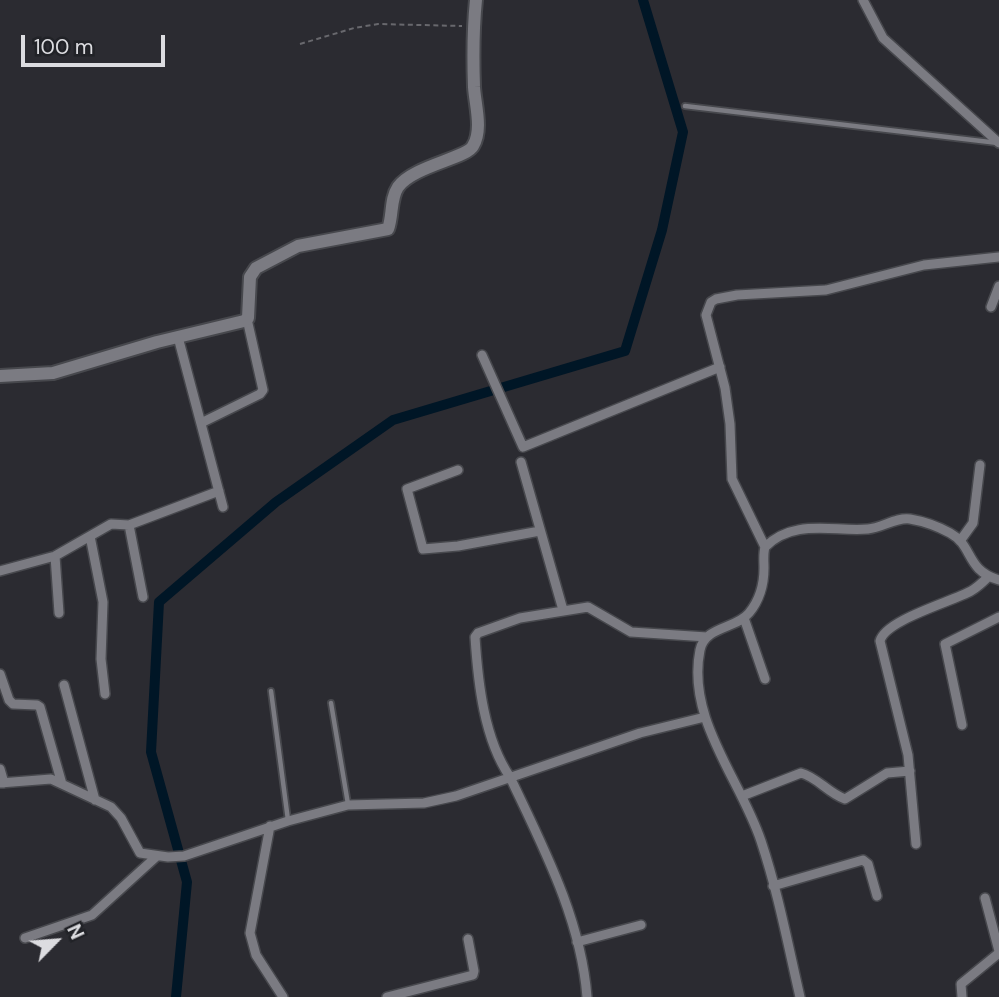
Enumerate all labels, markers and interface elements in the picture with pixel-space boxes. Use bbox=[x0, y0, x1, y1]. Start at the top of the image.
scale bar bbox=[24, 21, 168, 65]
text: 100 m bbox=[34, 33, 94, 61]
north arrow bbox=[21, 906, 91, 976]
text: N bbox=[61, 920, 90, 943]

